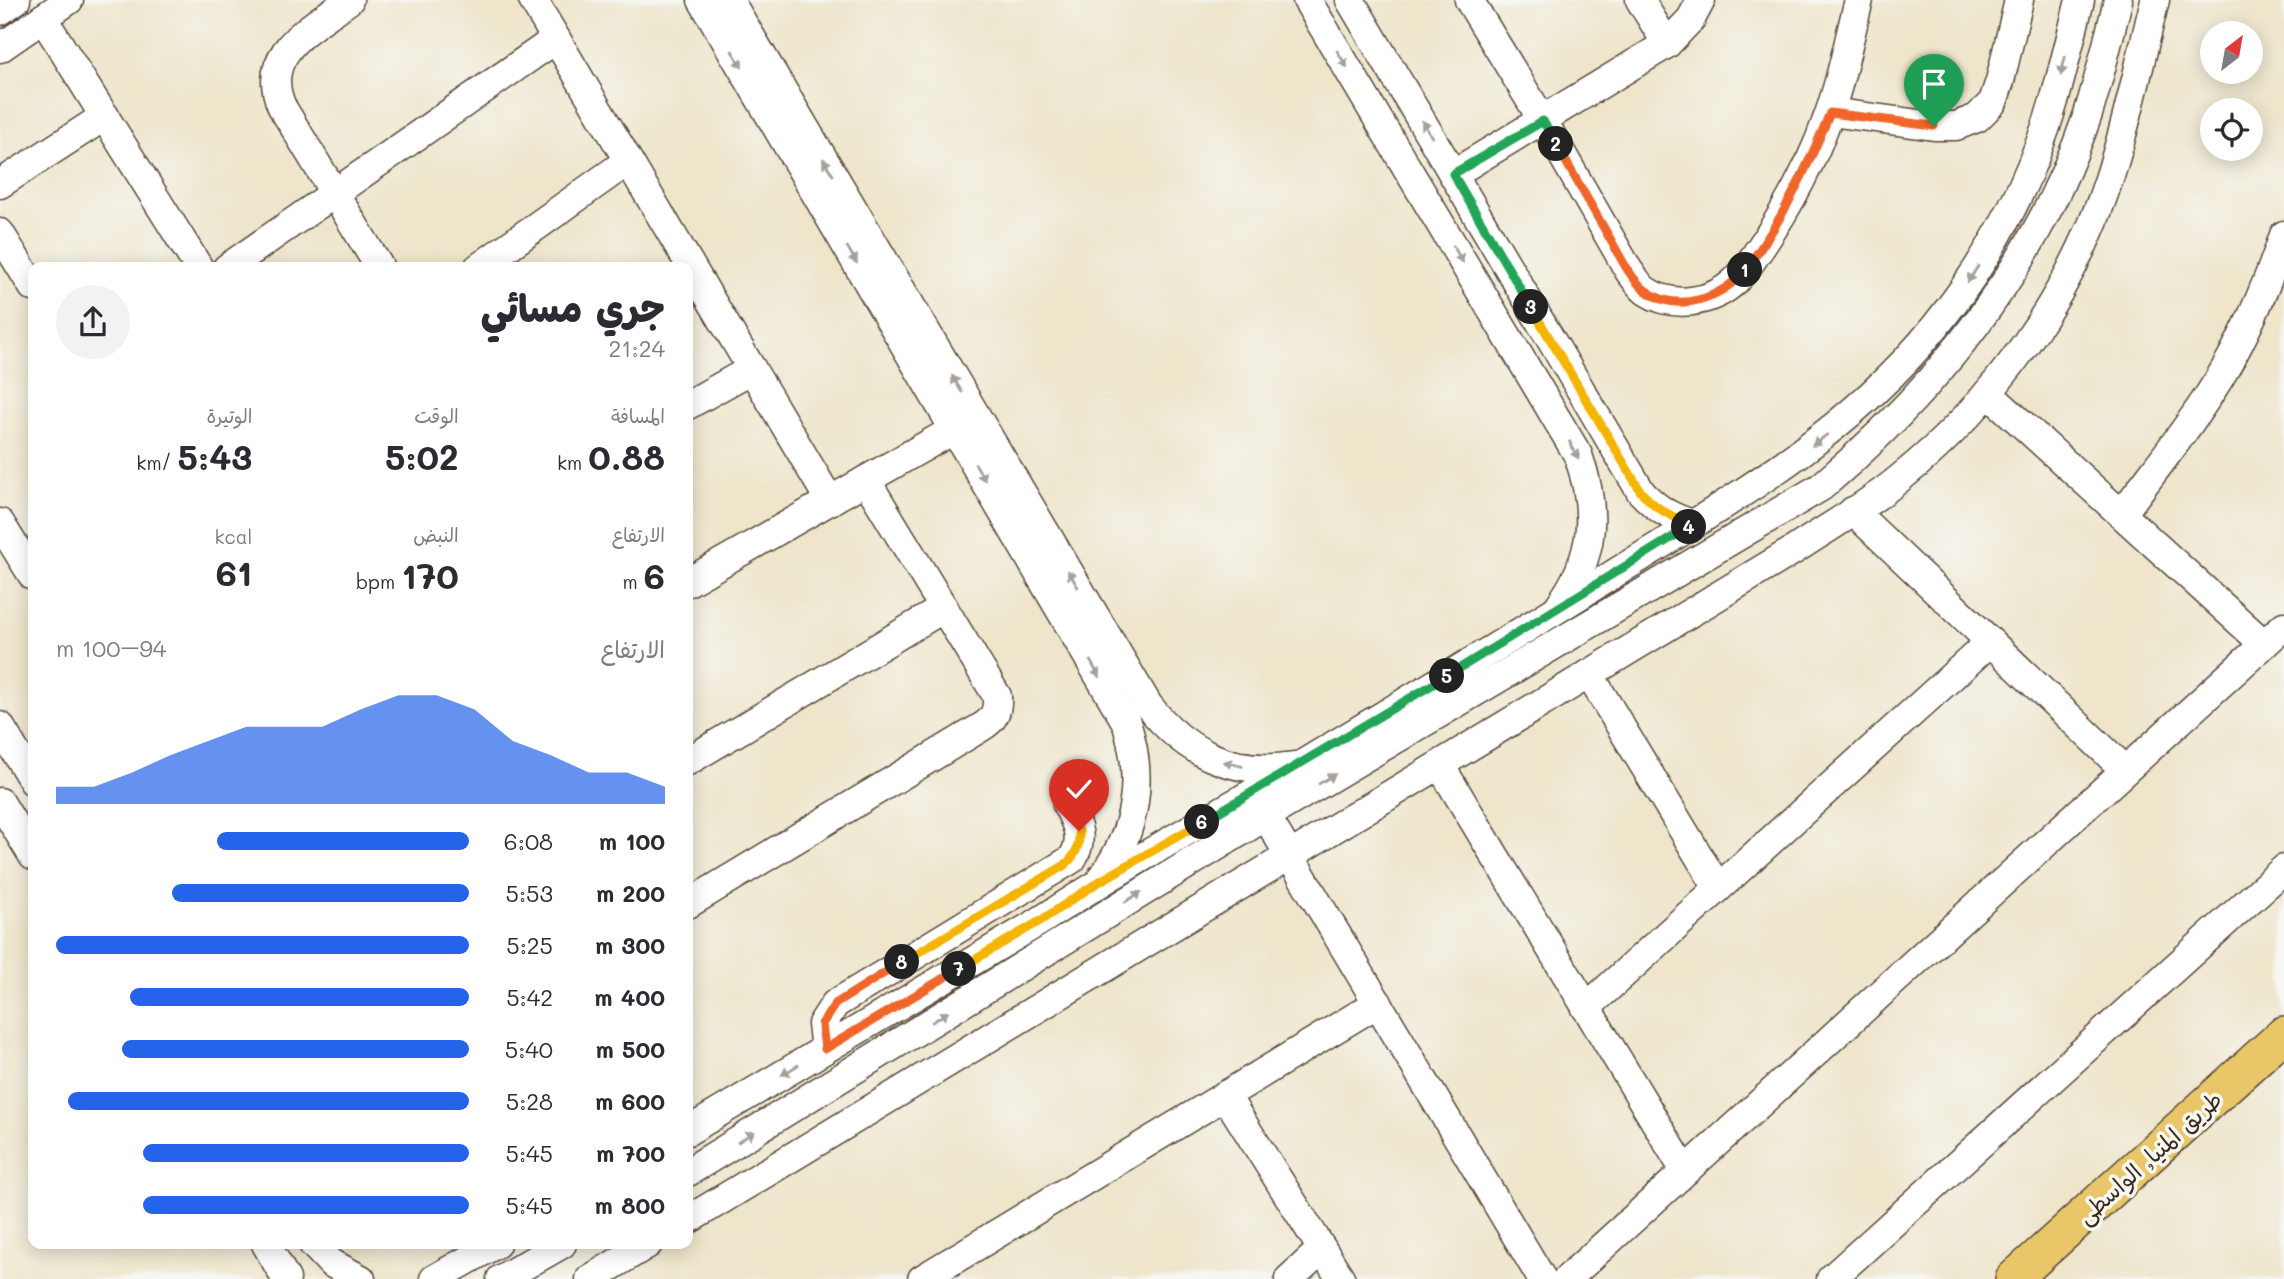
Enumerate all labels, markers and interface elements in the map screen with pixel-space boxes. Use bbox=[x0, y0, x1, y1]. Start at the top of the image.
north arrow bbox=[2200, 21, 2263, 84]
map controls bbox=[2200, 21, 2263, 161]
one-way arrow bbox=[731, 49, 743, 68]
one-way arrow bbox=[1335, 49, 1348, 68]
pin bbox=[1904, 54, 1964, 126]
one-way arrow bbox=[2057, 55, 2068, 77]
icon: arrive bbox=[1915, 65, 1953, 103]
button: locate bbox=[2200, 98, 2263, 161]
one-way arrow bbox=[1420, 120, 1433, 139]
pin: 2 bbox=[1538, 127, 1574, 162]
text: 2 bbox=[1550, 131, 1561, 156]
one-way arrow bbox=[822, 158, 834, 177]
one-way arrow bbox=[846, 245, 859, 264]
one-way arrow bbox=[1452, 245, 1464, 264]
pin: 1 bbox=[1728, 252, 1762, 288]
text: 1 bbox=[1740, 257, 1749, 282]
one-way arrow bbox=[1967, 264, 1980, 284]
text: جري مسائي bbox=[481, 282, 665, 332]
button: share bbox=[56, 285, 130, 359]
pin: 3 bbox=[1514, 290, 1548, 324]
text: 3 bbox=[1525, 294, 1536, 319]
text: 21:24 bbox=[608, 333, 665, 363]
one-way arrow bbox=[951, 374, 963, 393]
text: الوتيرة bbox=[206, 403, 252, 428]
text: الوقت bbox=[414, 403, 459, 428]
text: المسافة bbox=[611, 403, 665, 428]
one-way arrow bbox=[1811, 432, 1829, 447]
text: 5:43 bbox=[178, 433, 252, 479]
text: 5:02 bbox=[385, 433, 459, 479]
text: 0.88 bbox=[588, 433, 665, 479]
one-way arrow bbox=[1568, 440, 1580, 459]
text: /km bbox=[136, 450, 178, 475]
text: km bbox=[557, 450, 588, 475]
one-way arrow bbox=[974, 463, 986, 482]
pin: 4 bbox=[1672, 510, 1706, 544]
text: 4 bbox=[1682, 514, 1695, 539]
text: النبض bbox=[413, 522, 459, 547]
text: الارتفاع bbox=[612, 522, 665, 547]
text: kcal bbox=[214, 524, 252, 549]
text: 61 bbox=[216, 549, 252, 595]
text: 170 bbox=[401, 552, 459, 598]
text: 6 bbox=[644, 552, 665, 598]
text: bpm bbox=[356, 569, 401, 594]
text: m bbox=[623, 569, 644, 594]
one-way arrow bbox=[1067, 570, 1079, 589]
text: 94–100 m bbox=[56, 633, 166, 663]
text: الارتفاع bbox=[601, 634, 665, 664]
pin: 5 bbox=[1430, 658, 1464, 694]
one-way arrow bbox=[1089, 659, 1101, 678]
text: 5 bbox=[1441, 663, 1452, 688]
one-way arrow bbox=[1222, 758, 1244, 769]
pin bbox=[1049, 759, 1109, 831]
icon: check bbox=[1060, 770, 1098, 808]
one-way arrow bbox=[1318, 773, 1337, 785]
pin: 6 bbox=[1184, 804, 1220, 840]
text: 6 bbox=[1196, 809, 1207, 834]
text: 6:08 bbox=[504, 826, 553, 856]
text: 100 m bbox=[599, 826, 665, 856]
text: 5:53 bbox=[506, 878, 553, 908]
text: 200 m bbox=[596, 878, 665, 908]
one-way arrow bbox=[1124, 891, 1143, 904]
text: 5:25 bbox=[506, 930, 553, 960]
text: 300 m bbox=[595, 930, 665, 960]
pin: 8 bbox=[884, 944, 920, 979]
text: 8 bbox=[896, 949, 907, 974]
pin: 7 bbox=[942, 951, 976, 986]
text: 7 bbox=[953, 956, 964, 981]
text: 5:42 bbox=[506, 982, 553, 1012]
text: 400 m bbox=[594, 982, 665, 1012]
one-way arrow bbox=[930, 1011, 949, 1024]
text: 5:40 bbox=[505, 1034, 553, 1064]
text: 500 m bbox=[595, 1034, 665, 1064]
one-way arrow bbox=[780, 1064, 799, 1076]
street label: طريق المنيا, الواسطى bbox=[2070, 1084, 2229, 1231]
text: 5:28 bbox=[506, 1086, 553, 1116]
text: 600 m bbox=[595, 1086, 665, 1116]
one-way arrow bbox=[737, 1130, 756, 1143]
text: 5:45 bbox=[506, 1138, 553, 1168]
text: 700 m bbox=[596, 1138, 665, 1168]
text: 5:45 bbox=[506, 1190, 553, 1220]
text: 800 m bbox=[595, 1190, 665, 1220]

